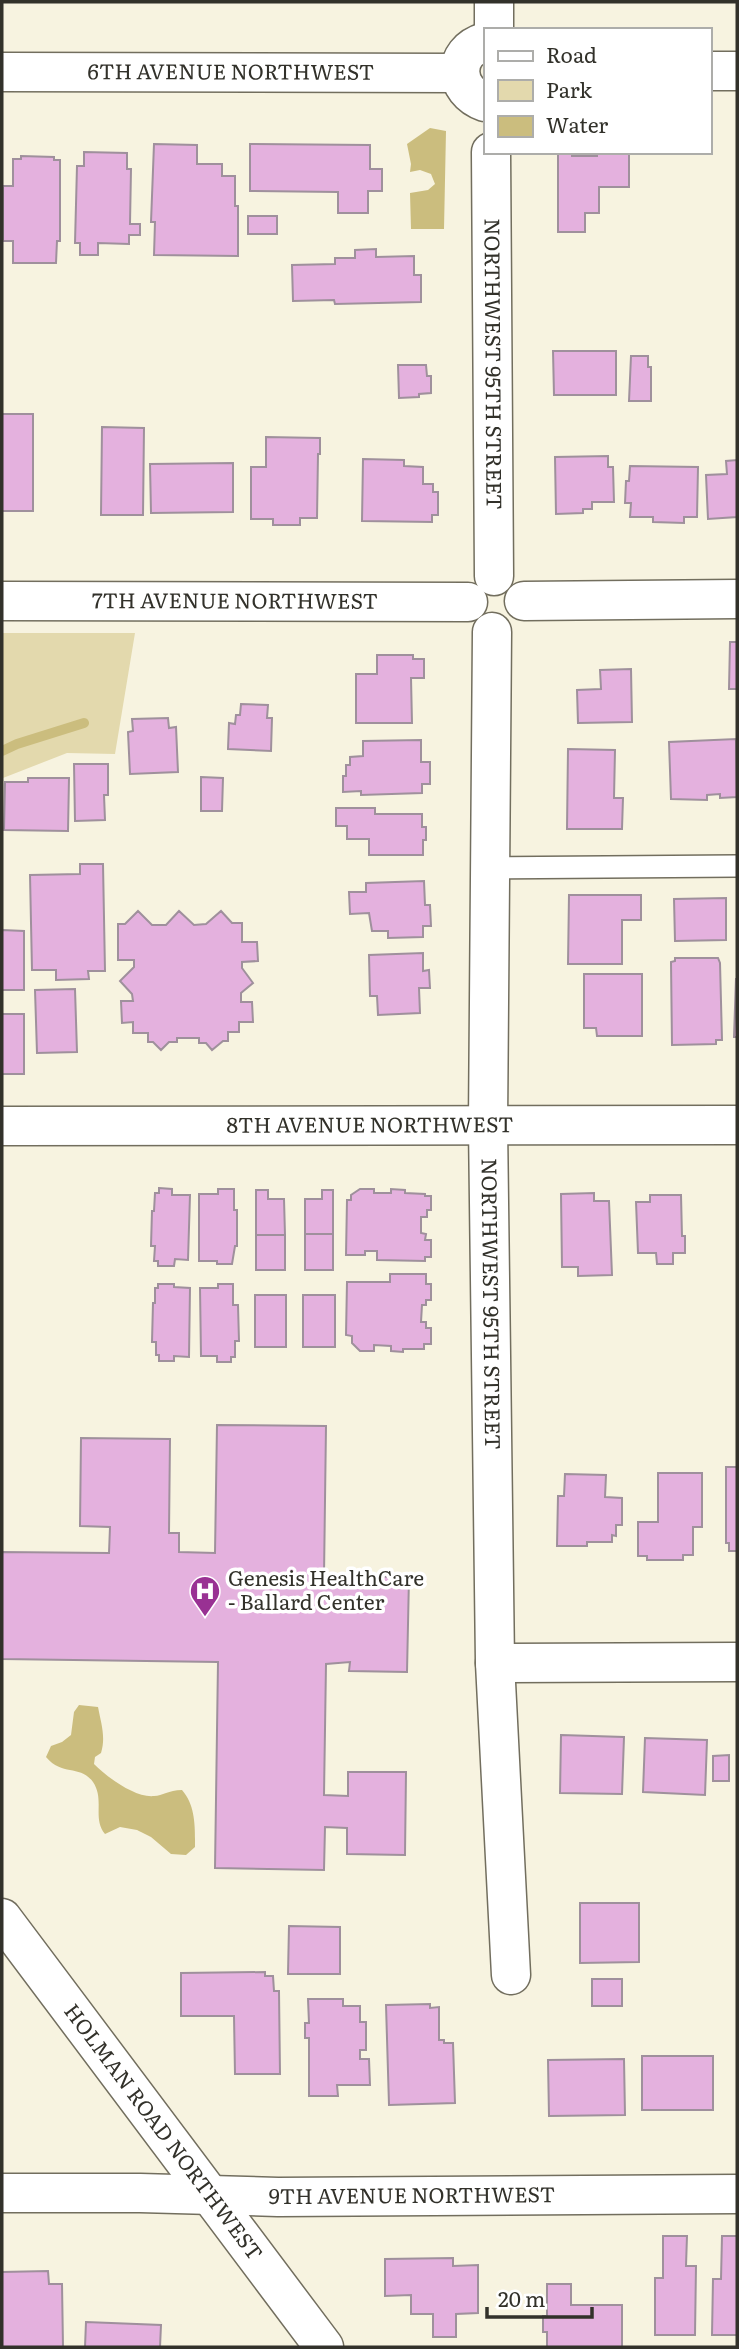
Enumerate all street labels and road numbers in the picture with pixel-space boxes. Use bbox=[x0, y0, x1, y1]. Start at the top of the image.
street label: 6TH AVENUE NORTHWEST bbox=[88, 54, 374, 86]
street label: NORTHWEST 95TH STREET bbox=[478, 218, 512, 510]
street label: 7TH AVENUE NORTHWEST bbox=[92, 583, 378, 615]
street label: 8TH AVENUE NORTHWEST bbox=[226, 1107, 514, 1139]
street label: NORTHWEST 95TH STREET bbox=[475, 1158, 510, 1450]
street label: HOLMAN ROAD NORTHWEST bbox=[58, 1996, 272, 2266]
street label: 9TH AVENUE NORTHWEST bbox=[268, 2177, 555, 2210]

